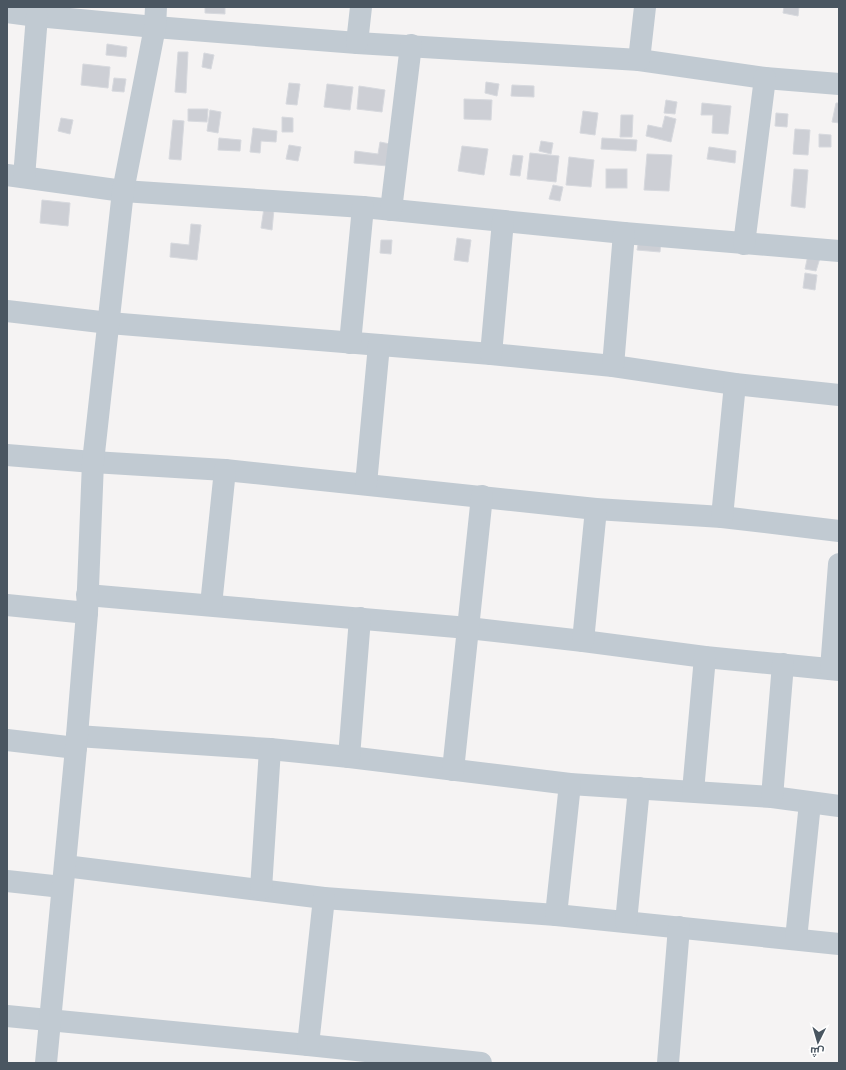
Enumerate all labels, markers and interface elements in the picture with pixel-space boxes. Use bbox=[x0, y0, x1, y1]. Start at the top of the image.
north arrow bbox=[798, 1022, 838, 1062]
text: ش bbox=[809, 1044, 825, 1060]

